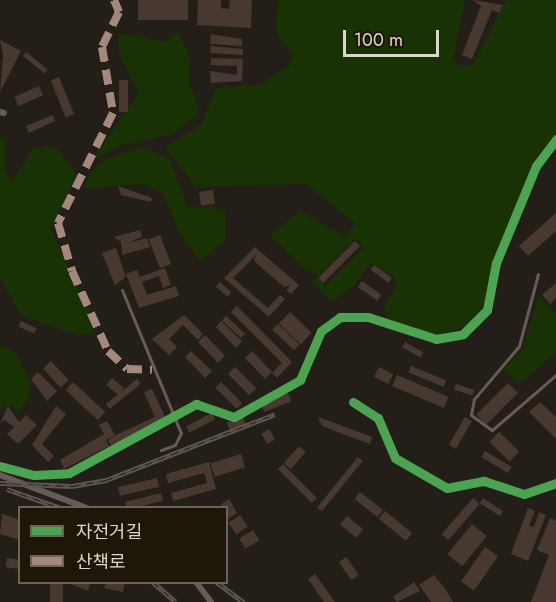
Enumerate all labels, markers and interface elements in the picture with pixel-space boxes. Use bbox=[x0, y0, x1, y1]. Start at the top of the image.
scale bar bbox=[346, 18, 442, 56]
text: 100 m bbox=[354, 27, 403, 53]
legend bbox=[18, 506, 228, 584]
text: 자전거길 bbox=[76, 519, 142, 545]
text: 산책로 bbox=[76, 549, 126, 575]

